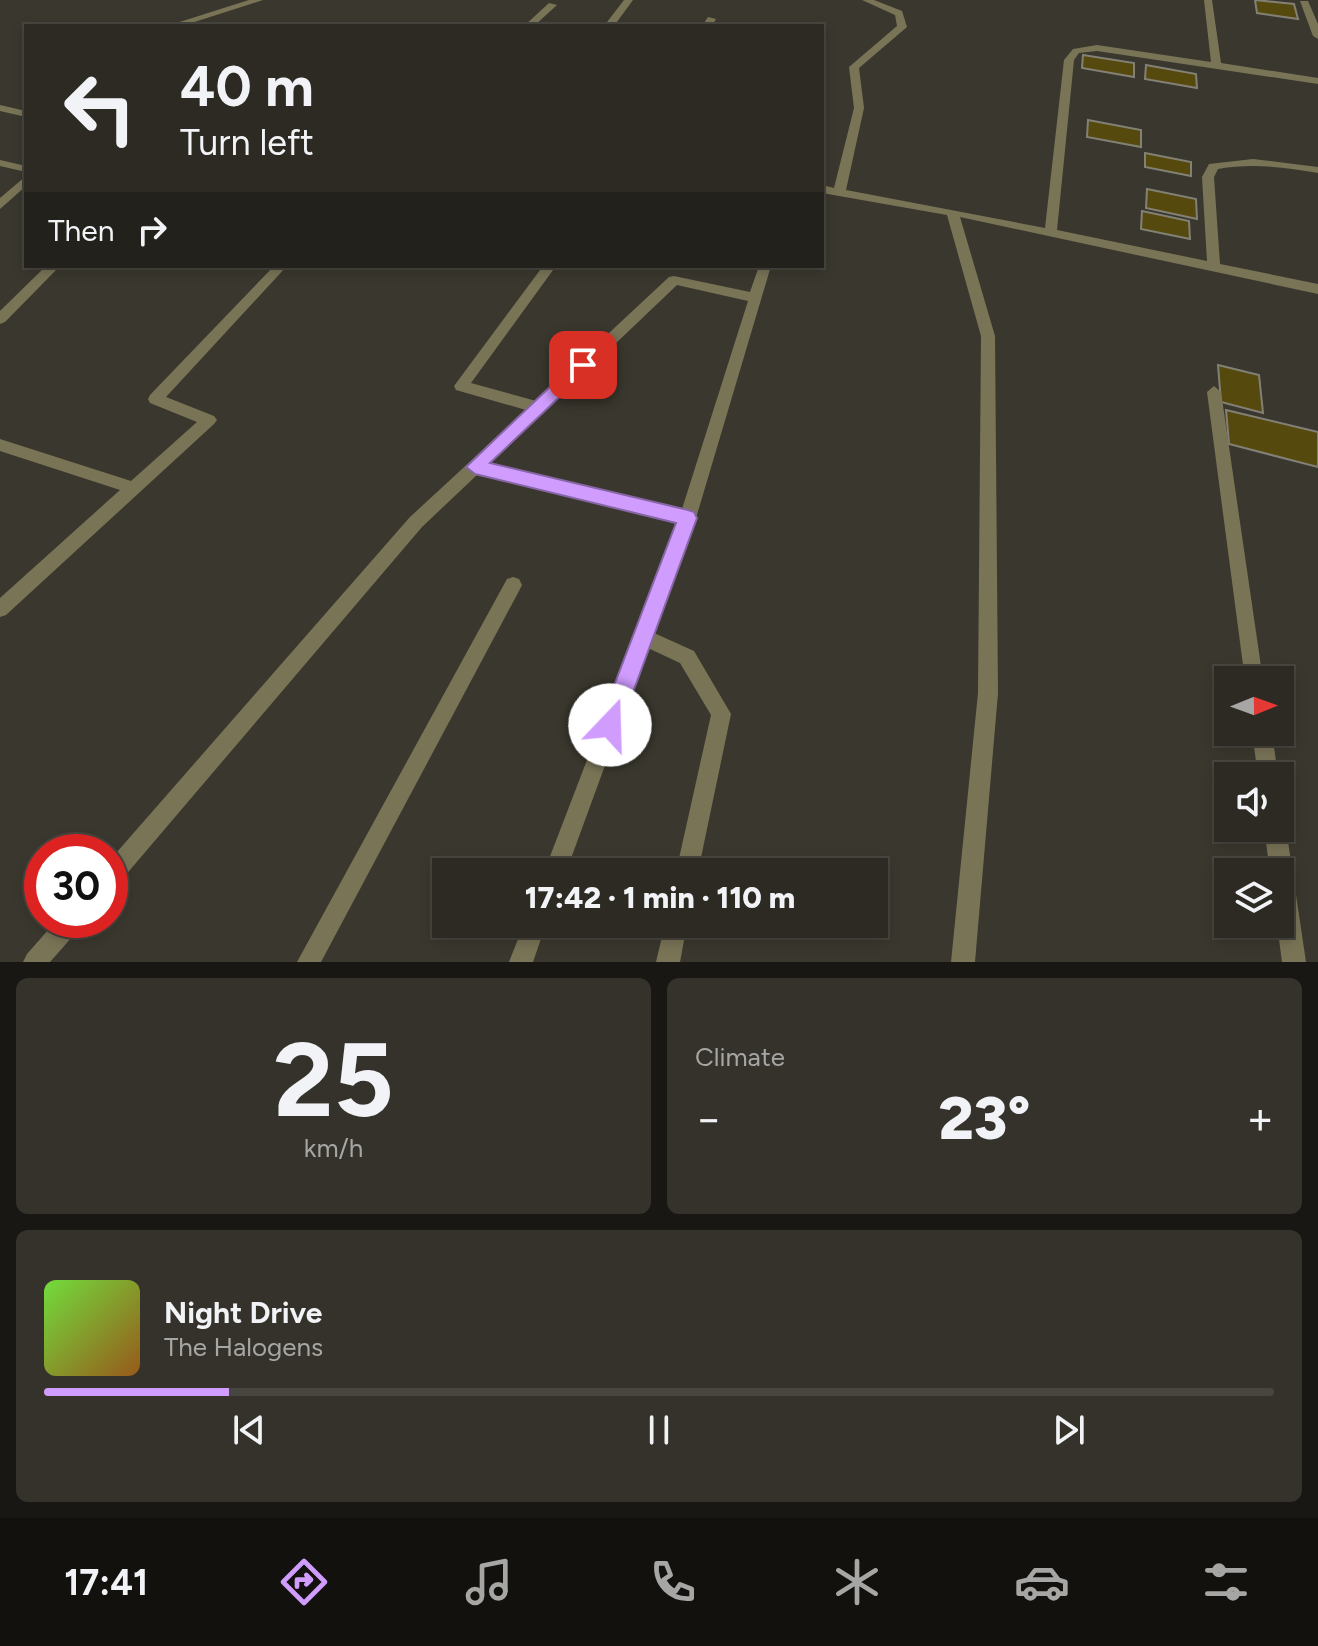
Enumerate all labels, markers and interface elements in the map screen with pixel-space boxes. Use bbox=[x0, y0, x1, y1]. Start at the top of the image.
text: 40 m bbox=[180, 53, 314, 120]
icon: left bbox=[48, 56, 152, 160]
text: Turn left bbox=[180, 121, 314, 164]
icon: right bbox=[130, 208, 174, 252]
text: Then bbox=[48, 212, 114, 249]
pin bbox=[549, 331, 617, 399]
icon: arrive bbox=[561, 343, 605, 387]
north arrow bbox=[1214, 666, 1294, 746]
map controls bbox=[1214, 666, 1294, 938]
position arrow bbox=[568, 683, 652, 767]
button: sound bbox=[1214, 762, 1294, 842]
speed limit sign: 30 bbox=[24, 834, 128, 938]
button: layers bbox=[1214, 858, 1294, 938]
text: 17:42 · 1 min · 110 m bbox=[525, 879, 795, 916]
text: 25 bbox=[273, 1017, 394, 1142]
text: Climate bbox=[695, 1041, 785, 1073]
text: 23° bbox=[939, 1082, 1030, 1154]
text: − bbox=[695, 1092, 722, 1145]
text: + bbox=[1247, 1092, 1274, 1145]
text: km/h bbox=[304, 1132, 363, 1164]
text: Night Drive bbox=[164, 1294, 322, 1331]
text: The Halogens bbox=[164, 1331, 323, 1363]
icon: previous bbox=[227, 1408, 271, 1452]
icon: pause bbox=[637, 1408, 681, 1452]
icon: next bbox=[1047, 1408, 1091, 1452]
icon: directions bbox=[276, 1554, 332, 1610]
icon: music bbox=[461, 1554, 517, 1610]
icon: phone bbox=[645, 1554, 701, 1610]
icon: climate bbox=[829, 1554, 885, 1610]
icon: car bbox=[1014, 1554, 1070, 1610]
icon: filters bbox=[1198, 1554, 1254, 1610]
text: 17:41 bbox=[64, 1561, 148, 1604]

